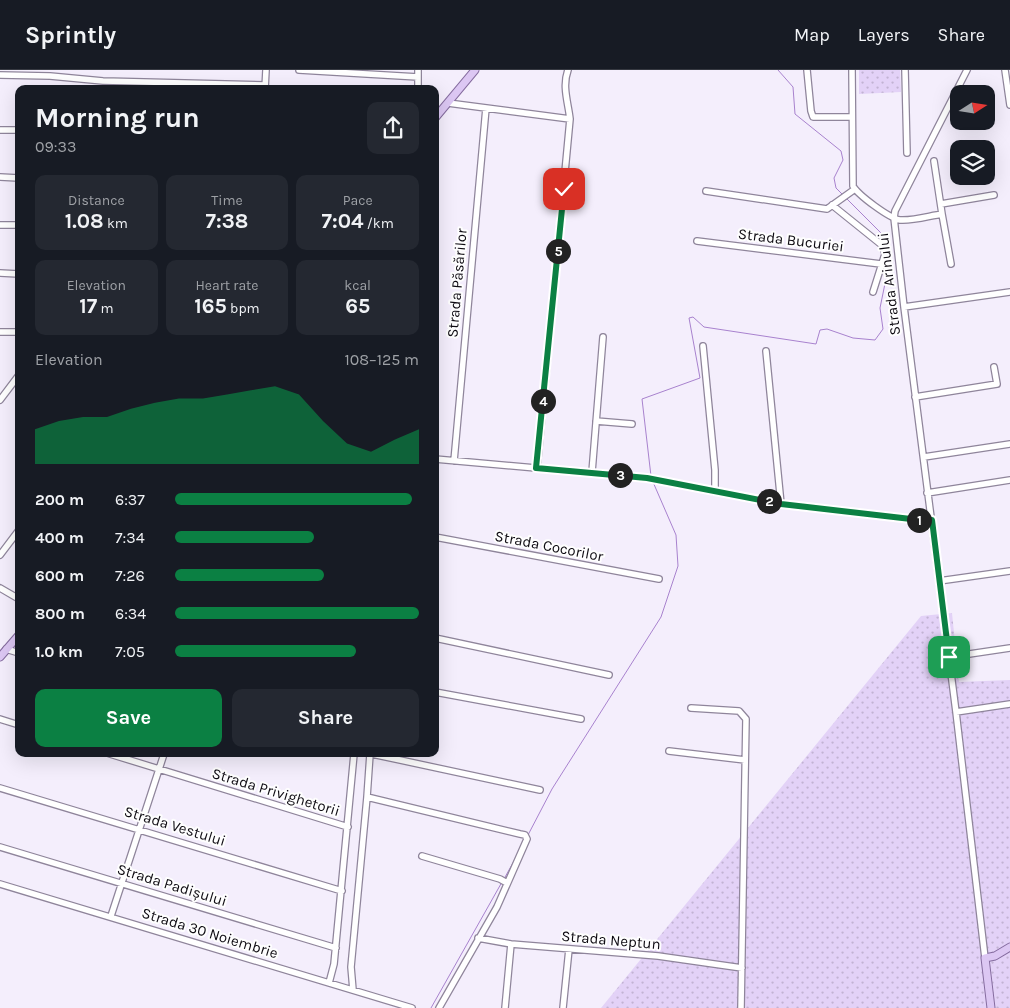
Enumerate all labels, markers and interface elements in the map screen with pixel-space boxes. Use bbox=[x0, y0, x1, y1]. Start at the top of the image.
text: Sprintly bbox=[25, 21, 116, 49]
text: Map bbox=[794, 24, 830, 46]
text: Layers bbox=[858, 24, 910, 46]
text: Share bbox=[938, 24, 985, 46]
north arrow bbox=[950, 85, 995, 130]
map controls bbox=[950, 85, 995, 185]
text: Morning run bbox=[35, 101, 200, 134]
button: share bbox=[367, 102, 419, 154]
text: 09:33 bbox=[35, 137, 76, 156]
button: layers bbox=[950, 140, 995, 185]
pin bbox=[543, 168, 585, 210]
icon: check bbox=[550, 175, 578, 203]
text: Distance bbox=[68, 192, 125, 209]
text: Time bbox=[211, 192, 243, 209]
text: Pace bbox=[343, 192, 373, 209]
text: 1.08 bbox=[65, 209, 104, 233]
text: 7:38 bbox=[206, 209, 248, 233]
text: 7:04 bbox=[322, 209, 363, 233]
text: km bbox=[104, 215, 128, 232]
text: /km bbox=[363, 215, 394, 232]
street label: Strada Bucuriei bbox=[737, 225, 845, 255]
street label: Strada Păsărilor bbox=[443, 227, 471, 338]
street label: Strada Arinului bbox=[874, 232, 904, 336]
pin: 5 bbox=[546, 238, 570, 264]
text: 5 bbox=[554, 243, 563, 260]
text: Elevation bbox=[67, 277, 126, 294]
text: Heart rate bbox=[195, 277, 259, 294]
text: kcal bbox=[344, 277, 371, 294]
text: 17 bbox=[79, 294, 97, 318]
text: 165 bbox=[194, 294, 227, 318]
text: 65 bbox=[345, 294, 370, 318]
text: m bbox=[97, 300, 114, 317]
text: bpm bbox=[227, 300, 260, 317]
text: Elevation bbox=[35, 350, 103, 369]
text: 108–125 m bbox=[344, 350, 419, 369]
pin: 4 bbox=[530, 388, 556, 414]
text: 4 bbox=[539, 393, 548, 410]
pin: 3 bbox=[608, 462, 632, 488]
text: 3 bbox=[616, 467, 625, 484]
pin: 2 bbox=[756, 488, 782, 514]
text: 200 m bbox=[35, 490, 84, 509]
text: 6:37 bbox=[115, 490, 145, 509]
text: 2 bbox=[765, 493, 774, 510]
pin: 1 bbox=[906, 508, 932, 532]
text: 1 bbox=[917, 512, 922, 529]
street label: Strada Cocorilor bbox=[493, 527, 605, 565]
text: 400 m bbox=[35, 528, 84, 547]
text: 7:34 bbox=[115, 528, 145, 547]
text: 600 m bbox=[35, 566, 84, 585]
text: 7:26 bbox=[115, 566, 145, 585]
text: 800 m bbox=[35, 604, 85, 623]
text: 6:34 bbox=[115, 604, 146, 623]
pin bbox=[928, 636, 970, 678]
text: 1.0 km bbox=[35, 642, 83, 661]
text: 7:05 bbox=[115, 642, 145, 661]
icon: arrive bbox=[935, 643, 963, 671]
button: Save bbox=[35, 689, 222, 747]
button: Share bbox=[232, 689, 419, 747]
street label: Strada Privighetorii bbox=[210, 764, 342, 820]
street label: Strada Vestului bbox=[122, 802, 228, 850]
street label: Strada Padișului bbox=[115, 860, 229, 910]
street label: Strada 30 Noiembrie bbox=[140, 904, 280, 962]
street label: Strada Neptun bbox=[561, 927, 661, 953]

